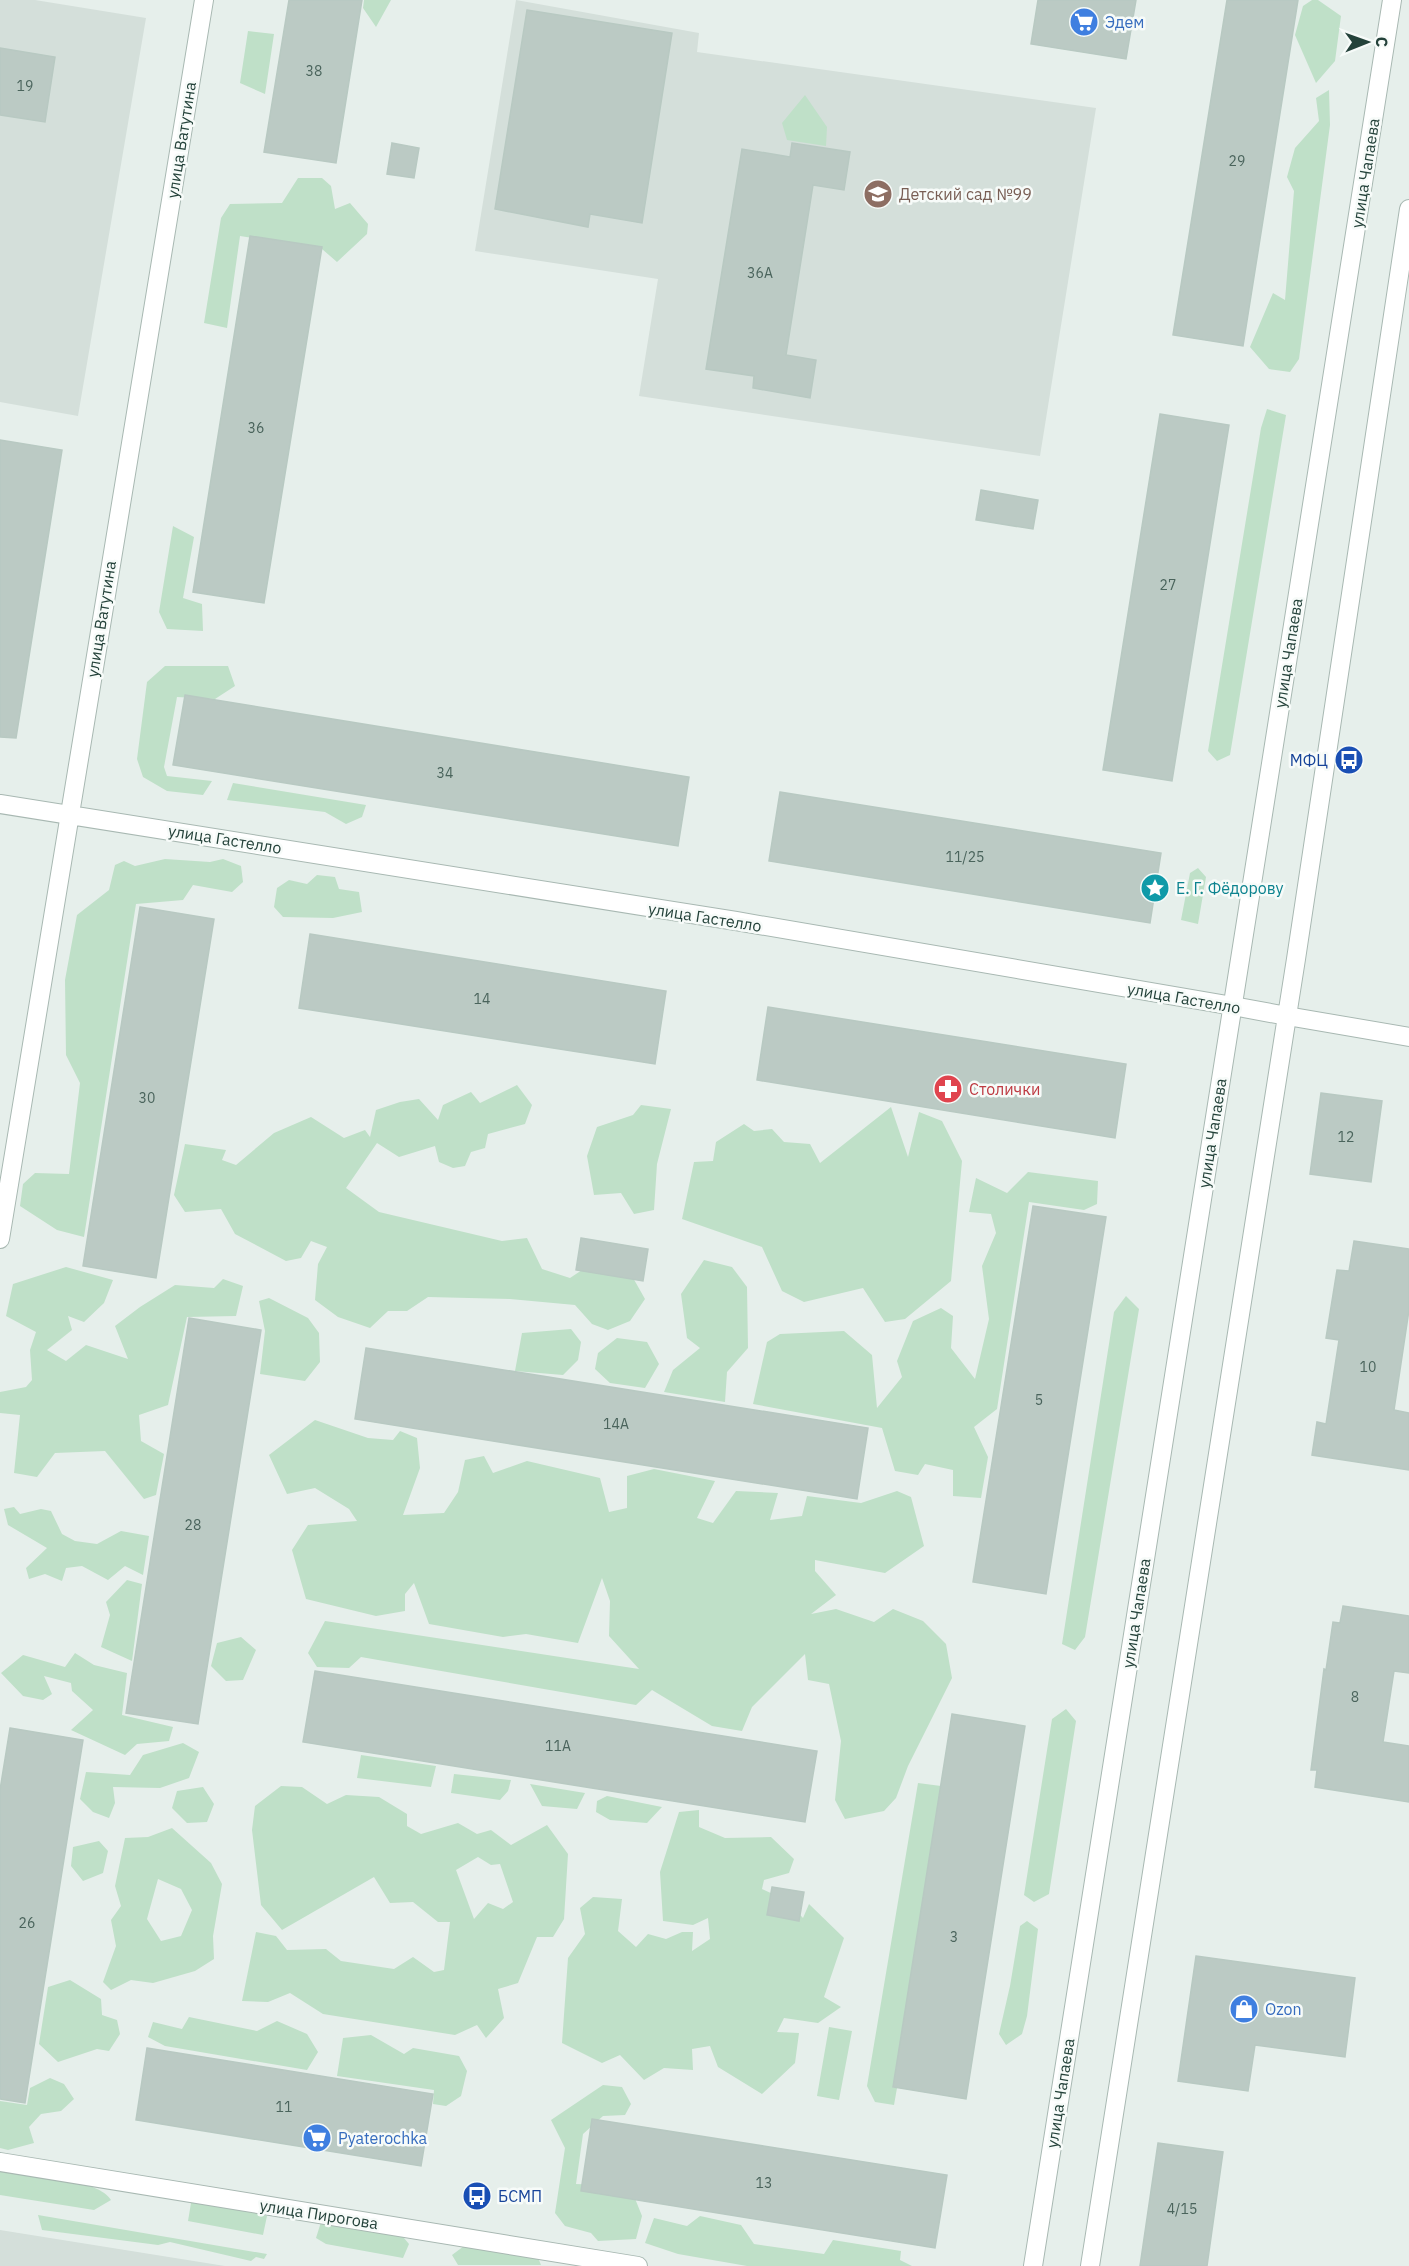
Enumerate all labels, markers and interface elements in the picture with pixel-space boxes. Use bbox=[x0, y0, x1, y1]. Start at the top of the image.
supermarket icon: Эдем bbox=[1068, 6, 1100, 38]
place label: Эдем bbox=[1105, 12, 1144, 32]
north arrow bbox=[1337, 12, 1397, 72]
text: С bbox=[1372, 36, 1392, 47]
house number: 38 bbox=[306, 62, 322, 80]
house number: 19 bbox=[17, 77, 33, 95]
street label: улица Ватутина bbox=[162, 80, 200, 200]
street label: улица Чапаева bbox=[1346, 116, 1384, 229]
house number: 29 bbox=[1229, 152, 1245, 170]
school or university icon: Детский сад №99 bbox=[862, 178, 894, 210]
place label: Детский сад №99 bbox=[899, 184, 1032, 204]
house number: 36А bbox=[747, 264, 773, 282]
house number: 36 bbox=[248, 419, 264, 437]
street label: улица Ватутина bbox=[82, 559, 120, 679]
house number: 27 bbox=[1160, 576, 1176, 594]
street label: улица Чапаева bbox=[1269, 596, 1307, 709]
bus stop icon: МФЦ bbox=[1333, 744, 1365, 776]
place label: МФЦ bbox=[1290, 750, 1328, 770]
house number: 34 bbox=[437, 764, 453, 782]
street label: улица Гастелло bbox=[167, 820, 283, 858]
house number: 11/25 bbox=[946, 848, 984, 866]
place icon: Е. Г. Фёдорову bbox=[1139, 872, 1171, 904]
place label: Е. Г. Фёдорову bbox=[1176, 878, 1283, 898]
street label: улица Гастелло bbox=[647, 898, 763, 936]
street label: улица Гастелло bbox=[1126, 978, 1242, 1018]
house number: 14 bbox=[474, 990, 490, 1008]
pharmacy icon: Столички bbox=[932, 1073, 964, 1105]
street label: улица Чапаева bbox=[1193, 1076, 1231, 1189]
place label: Столички bbox=[969, 1079, 1040, 1099]
house number: 30 bbox=[139, 1089, 155, 1107]
house number: 12 bbox=[1338, 1128, 1354, 1146]
house number: 10 bbox=[1360, 1358, 1376, 1376]
house number: 5 bbox=[1035, 1391, 1043, 1409]
house number: 14А bbox=[603, 1415, 629, 1433]
house number: 28 bbox=[185, 1516, 201, 1534]
street label: улица Чапаева bbox=[1117, 1556, 1155, 1669]
house number: 8 bbox=[1351, 1688, 1359, 1706]
house number: 11А bbox=[545, 1737, 571, 1755]
house number: 26 bbox=[19, 1914, 35, 1932]
house number: 3 bbox=[950, 1928, 958, 1946]
shop icon: Ozon bbox=[1228, 1993, 1260, 2025]
place label: Ozon bbox=[1265, 1999, 1302, 2019]
street label: улица Чапаева bbox=[1041, 2036, 1079, 2149]
house number: 11 bbox=[276, 2098, 292, 2116]
supermarket icon: Pyaterochka bbox=[301, 2122, 333, 2154]
place label: Pyaterochka bbox=[338, 2128, 428, 2148]
house number: 13 bbox=[756, 2174, 772, 2192]
bus stop icon: БСМП bbox=[461, 2180, 493, 2212]
place label: БСМП bbox=[498, 2186, 542, 2206]
street label: улица Пирогова bbox=[258, 2195, 380, 2233]
house number: 4/15 bbox=[1167, 2200, 1197, 2218]

